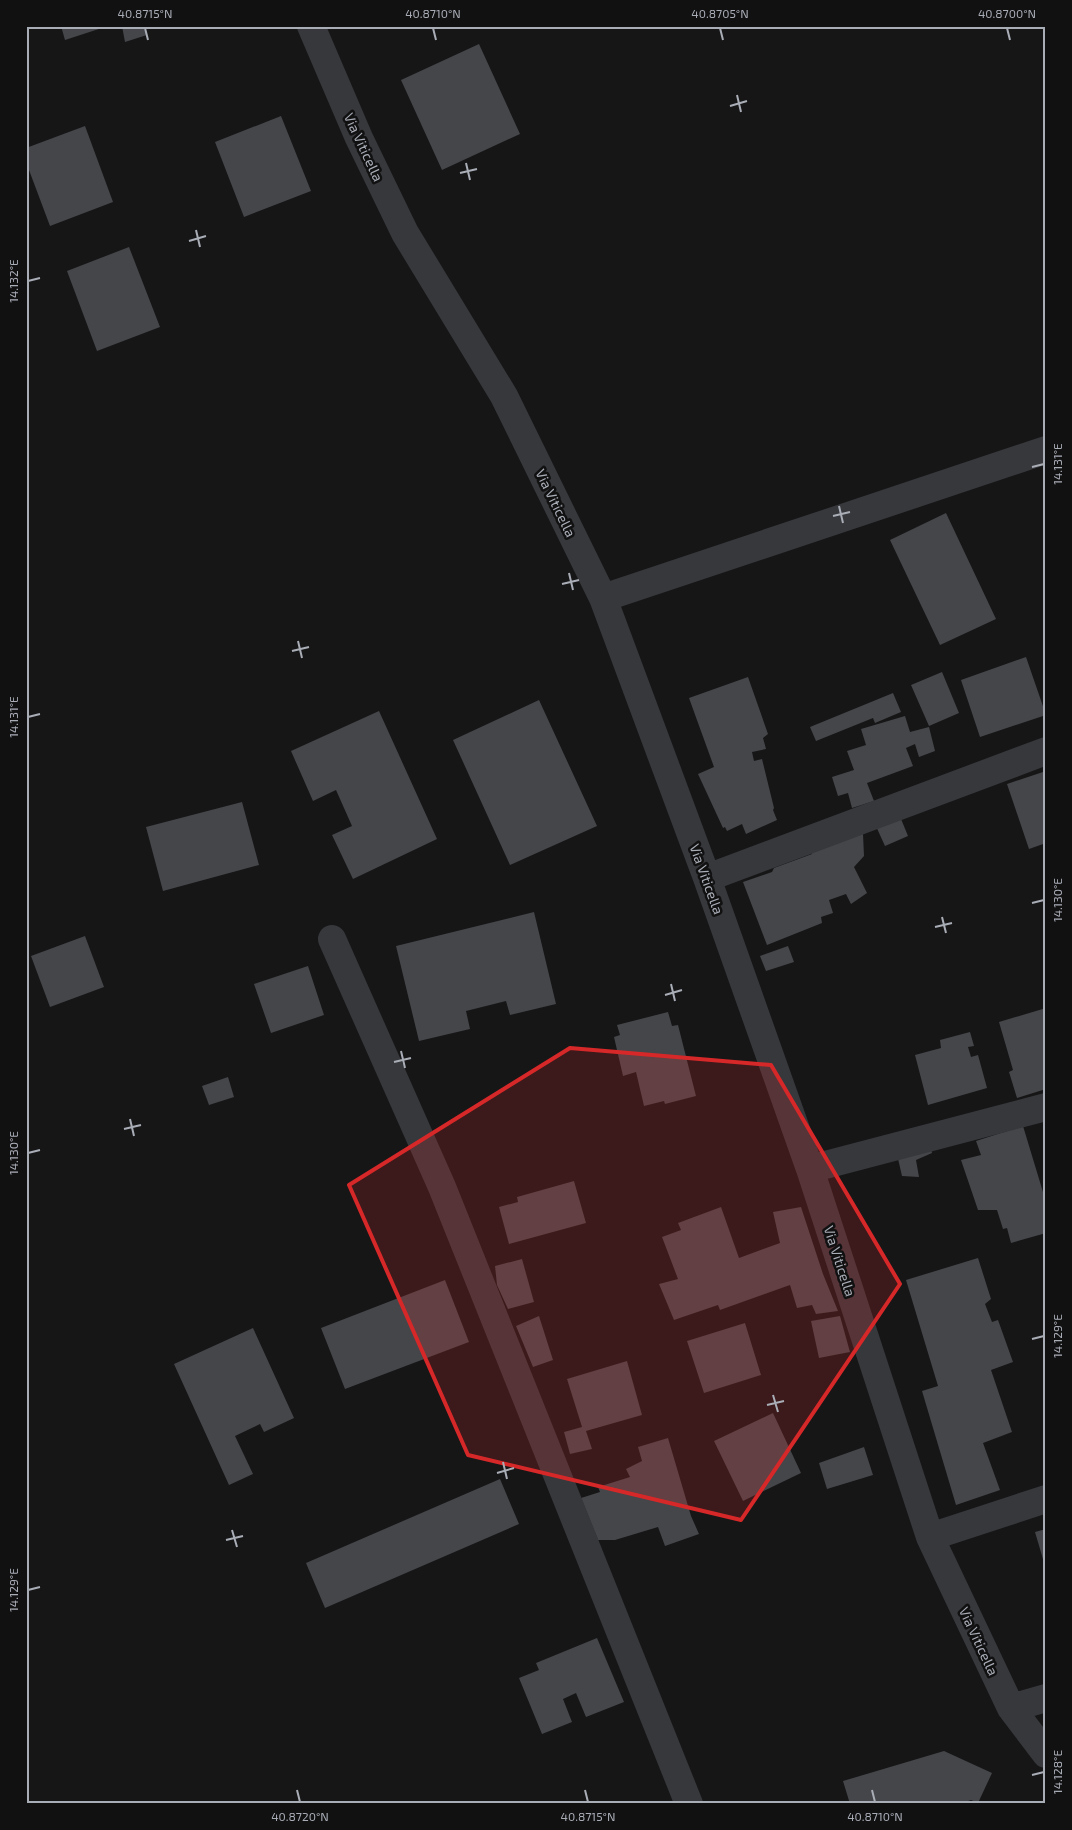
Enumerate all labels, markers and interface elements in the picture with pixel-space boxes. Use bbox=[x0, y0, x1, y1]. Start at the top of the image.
text: 40.8715°N bbox=[118, 6, 172, 20]
text: 40.8710°N bbox=[405, 6, 461, 20]
text: 40.8705°N bbox=[691, 6, 749, 20]
text: 40.8700°N bbox=[978, 6, 1036, 20]
street label: Via Viticella bbox=[341, 110, 387, 184]
text: 14.132°E bbox=[6, 259, 20, 303]
text: 14.131°E bbox=[1050, 443, 1064, 485]
street label: Via Viticella bbox=[532, 466, 580, 540]
text: 14.131°E bbox=[6, 696, 20, 738]
street label: Via Viticella bbox=[686, 842, 728, 916]
text: 14.130°E bbox=[1050, 878, 1064, 922]
text: 14.130°E bbox=[6, 1131, 20, 1175]
street label: Via Viticella bbox=[821, 1223, 859, 1299]
text: 14.129°E bbox=[1050, 1314, 1064, 1358]
text: 14.129°E bbox=[6, 1568, 20, 1612]
street label: Via Viticella bbox=[956, 1604, 1002, 1678]
text: 14.128°E bbox=[1050, 1750, 1064, 1794]
text: 40.8720°N bbox=[271, 1809, 329, 1823]
text: 40.8715°N bbox=[561, 1809, 615, 1823]
text: 40.8710°N bbox=[847, 1809, 903, 1823]

